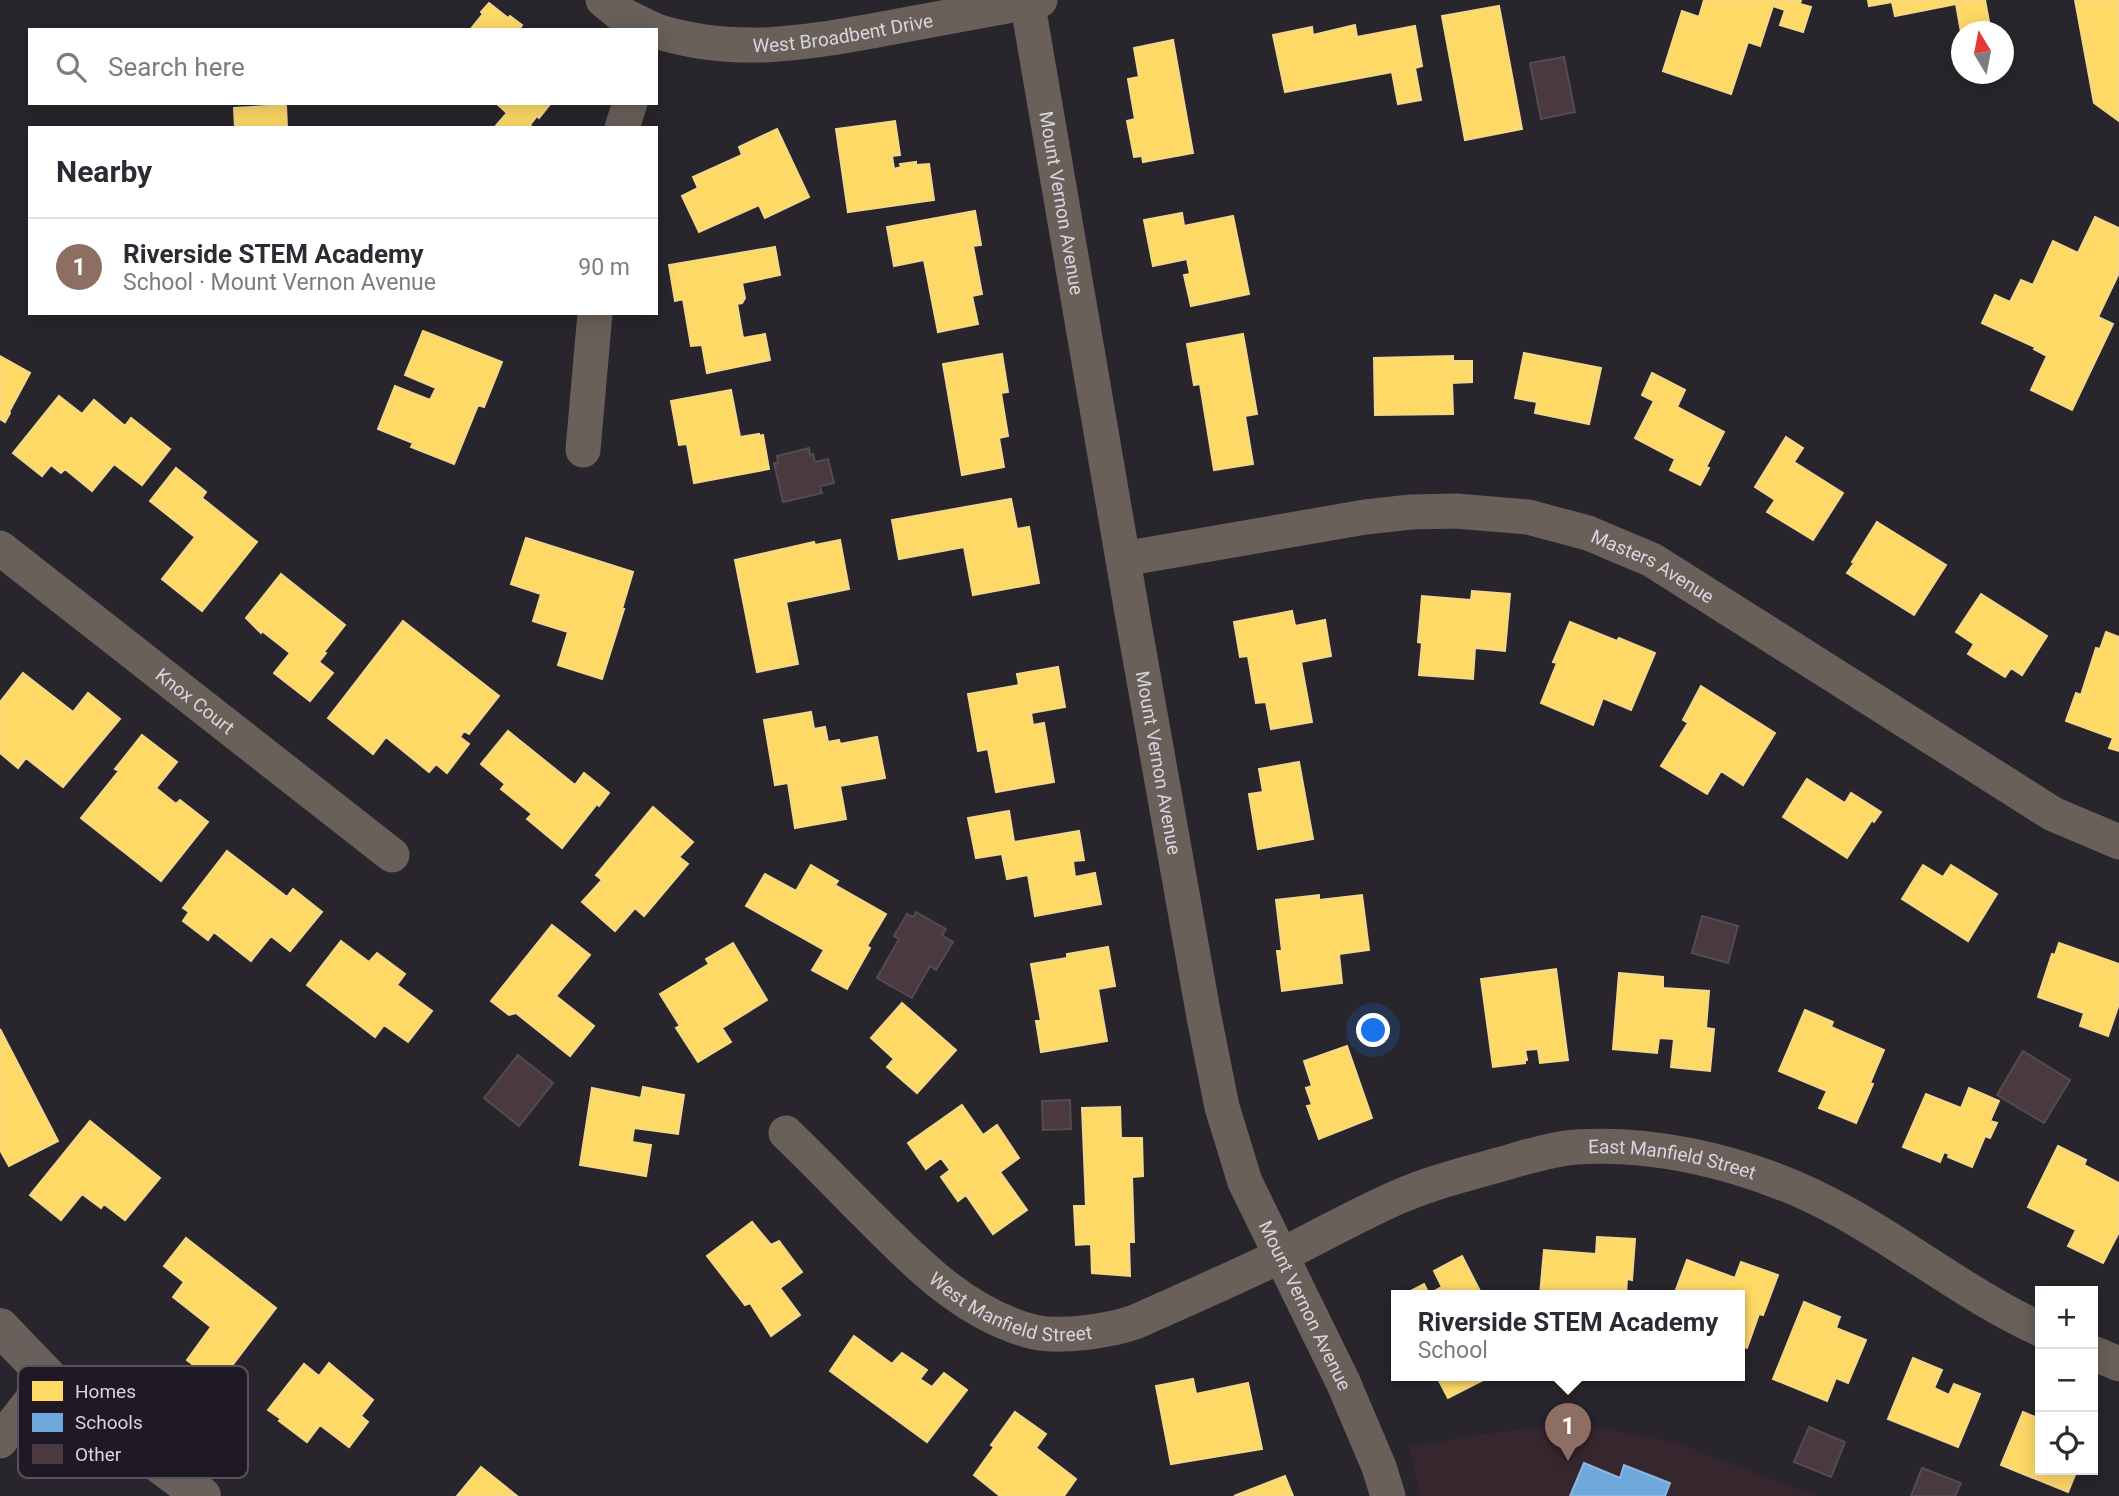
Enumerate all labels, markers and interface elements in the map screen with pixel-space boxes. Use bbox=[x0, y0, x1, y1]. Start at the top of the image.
street label: West Broadbent Drive bbox=[752, 8, 935, 57]
north arrow bbox=[1951, 21, 2014, 84]
search box bbox=[28, 28, 658, 105]
icon: search bbox=[52, 48, 90, 86]
text: Search here bbox=[108, 52, 245, 82]
street label: Mount Vernon Avenue bbox=[1035, 109, 1089, 297]
text: Nearby bbox=[56, 154, 152, 189]
text: Riverside STEM Academy bbox=[123, 239, 424, 269]
text: 1 bbox=[72, 254, 86, 281]
text: 90 m bbox=[578, 254, 630, 281]
text: School · Mount Vernon Avenue bbox=[123, 269, 436, 296]
street label: Masters Avenue bbox=[1588, 524, 1718, 608]
street label: Knox Court bbox=[151, 663, 239, 739]
street label: Mount Vernon Avenue bbox=[1131, 669, 1186, 856]
your location bbox=[1356, 1013, 1390, 1047]
street label: East Manfield Street bbox=[1588, 1135, 1759, 1184]
street label: Mount Vernon Avenue bbox=[1254, 1217, 1357, 1394]
street label: West Manfield Street bbox=[925, 1267, 1093, 1346]
map controls bbox=[2035, 1286, 2098, 1475]
button: + bbox=[2035, 1286, 2098, 1349]
popup bbox=[1391, 1290, 1745, 1381]
text: Riverside STEM Academy bbox=[1418, 1307, 1718, 1337]
text: School bbox=[1418, 1337, 1488, 1364]
button: − bbox=[2035, 1349, 2098, 1412]
legend bbox=[18, 1366, 248, 1478]
text: Homes bbox=[75, 1380, 136, 1403]
pin: 1 bbox=[1545, 1403, 1591, 1461]
text: Schools bbox=[75, 1411, 143, 1434]
button: locate bbox=[2035, 1412, 2098, 1475]
text: Other bbox=[75, 1443, 122, 1466]

